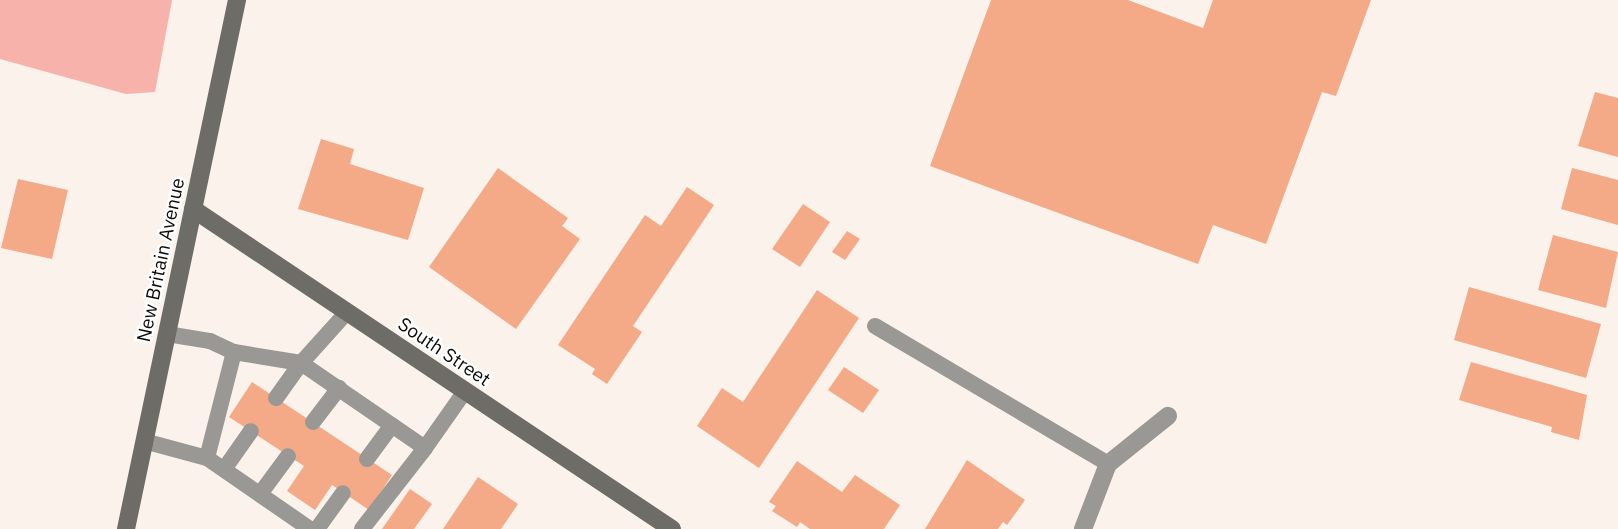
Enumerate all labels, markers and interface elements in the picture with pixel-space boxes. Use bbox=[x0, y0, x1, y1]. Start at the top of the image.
street label: New Britain Avenue bbox=[132, 176, 190, 344]
street label: South Street bbox=[393, 313, 495, 391]

